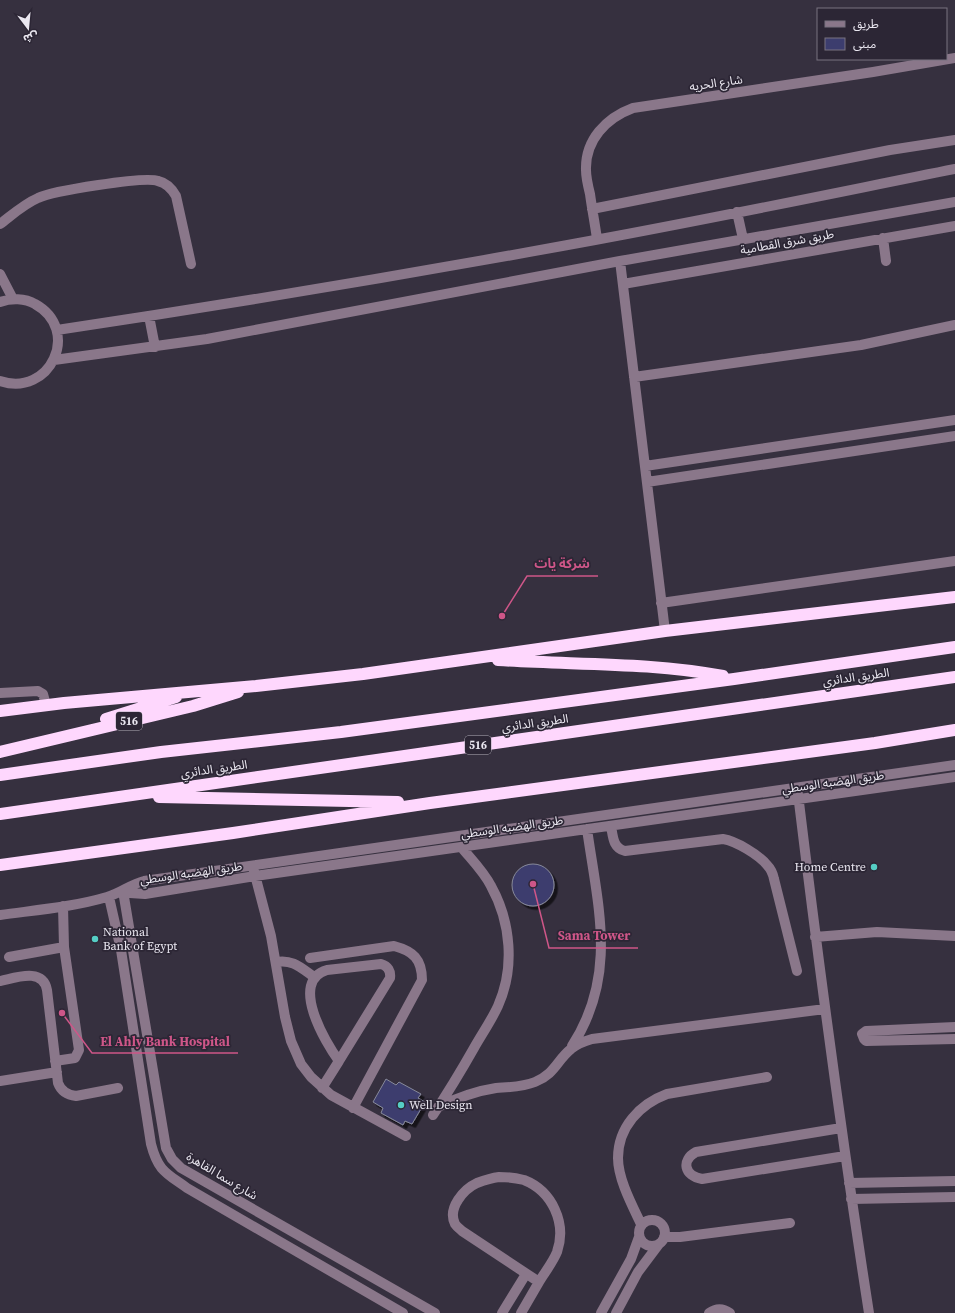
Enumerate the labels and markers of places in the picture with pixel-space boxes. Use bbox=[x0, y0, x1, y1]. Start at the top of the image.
callout: شركة يات bbox=[527, 551, 598, 576]
place label: Home Centre bbox=[795, 859, 866, 875]
marker: Home Centre bbox=[869, 862, 879, 872]
callout: Sama Tower bbox=[549, 923, 638, 948]
place label: National Bank of Egypt bbox=[103, 924, 177, 954]
marker: National Bank of Egypt bbox=[90, 934, 100, 944]
callout: El Ahly Bank Hospital bbox=[92, 1028, 238, 1053]
place label: Well Design bbox=[409, 1097, 473, 1113]
marker: Well Design bbox=[396, 1100, 406, 1110]

